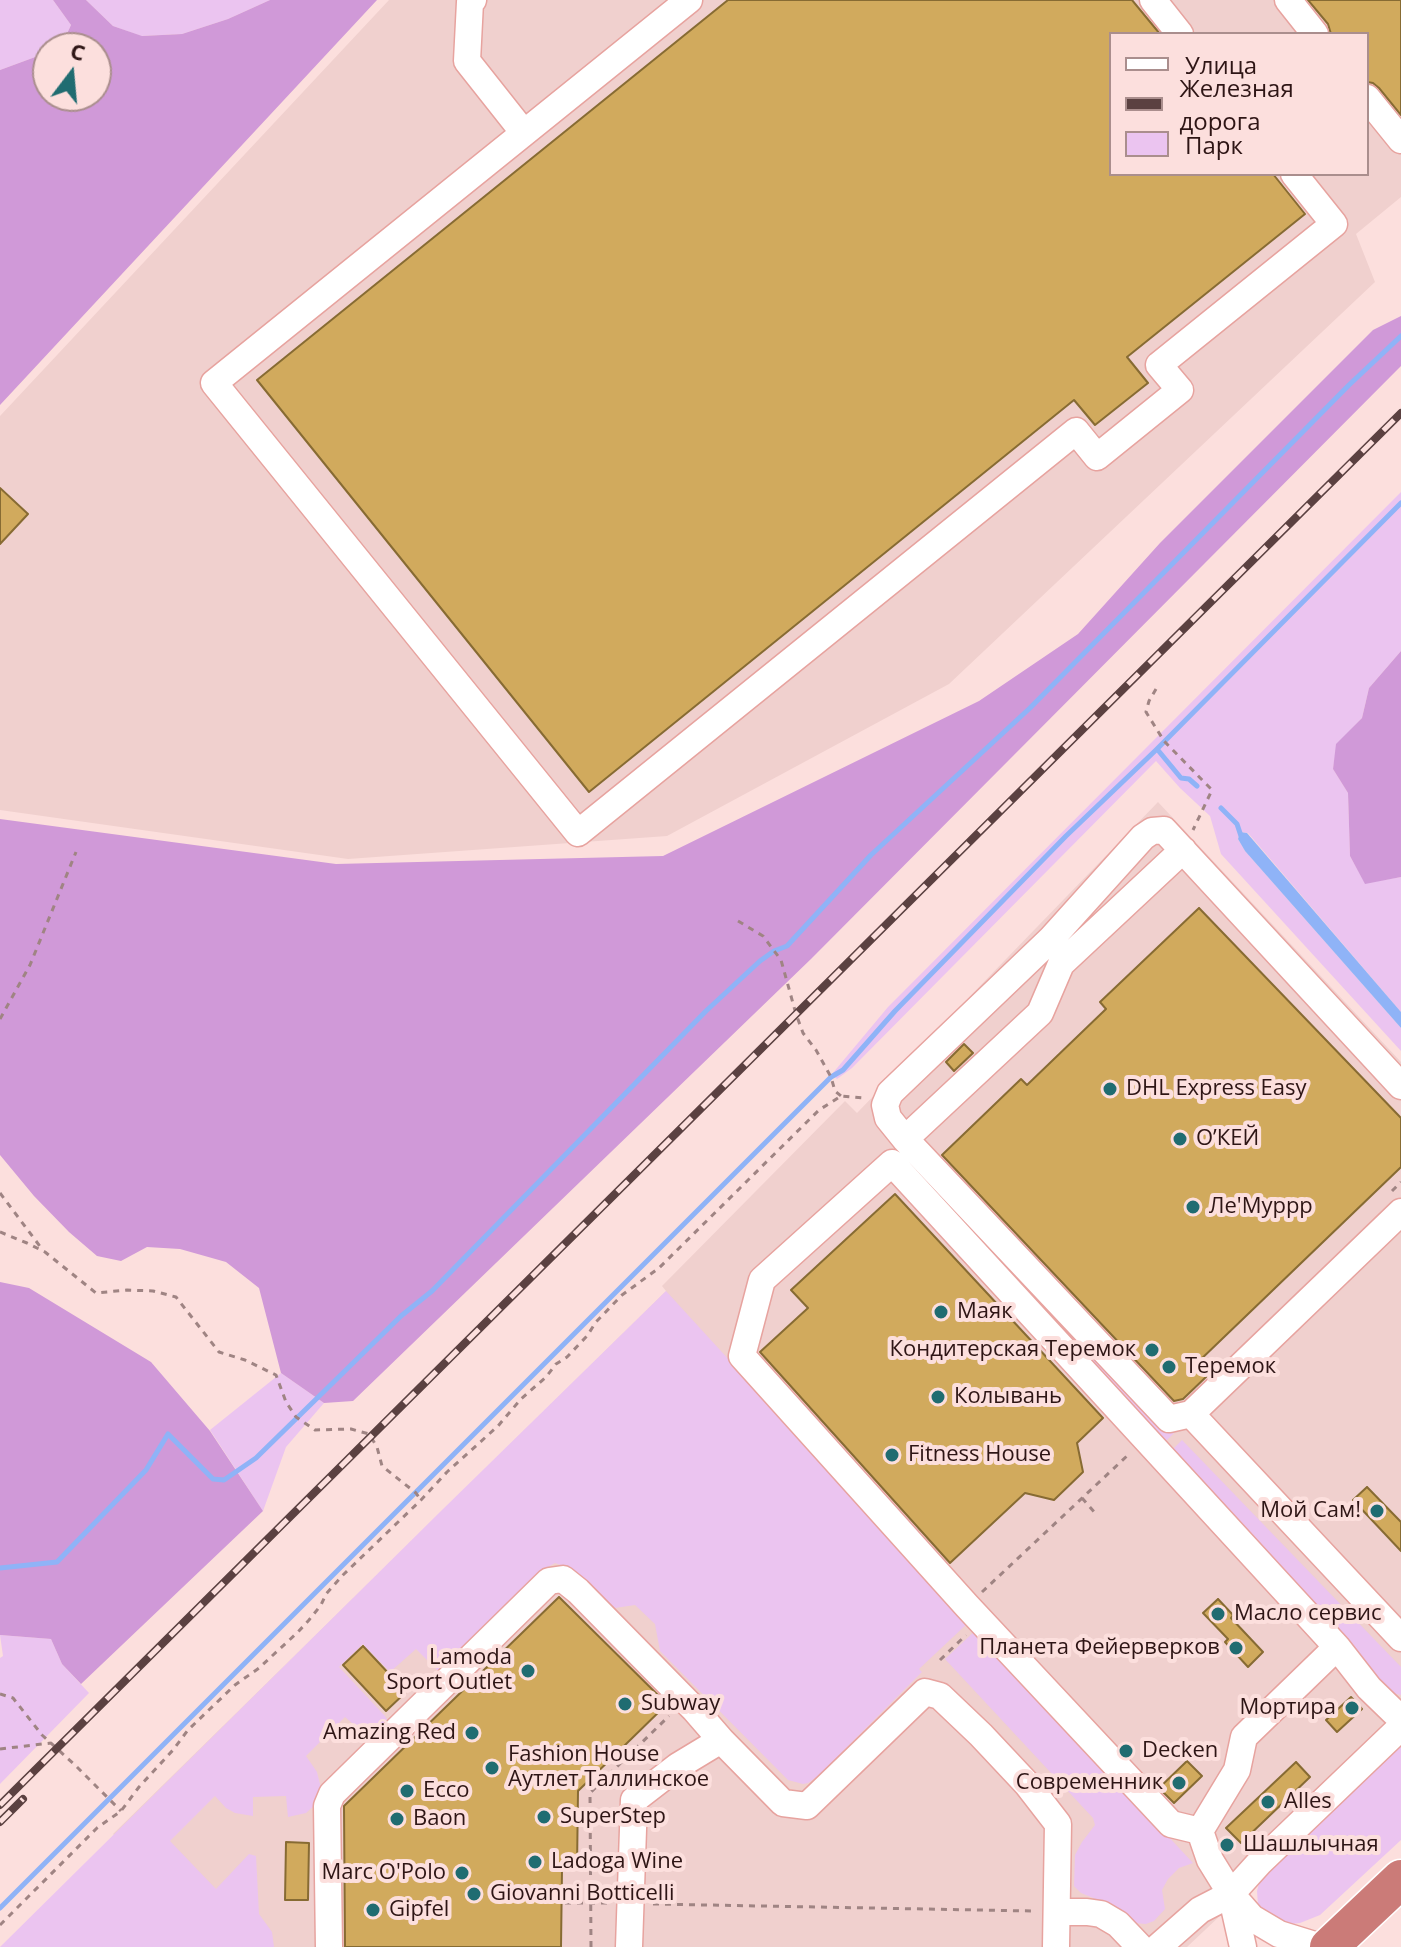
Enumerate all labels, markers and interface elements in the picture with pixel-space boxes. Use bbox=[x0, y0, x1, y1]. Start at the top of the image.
north arrow bbox=[32, 32, 112, 112]
legend bbox=[1109, 32, 1369, 176]
text: С bbox=[67, 34, 89, 67]
text: Улица bbox=[1185, 48, 1257, 81]
text: Железная дорога bbox=[1179, 71, 1294, 137]
text: Парк bbox=[1185, 128, 1243, 161]
place label: DHL Express Easy bbox=[1126, 1076, 1307, 1102]
marker: DHL Express Easy bbox=[1101, 1080, 1119, 1098]
place label: О’КЕЙ bbox=[1196, 1126, 1259, 1152]
marker: О’КЕЙ bbox=[1171, 1130, 1189, 1148]
place label: Ле'Муррр bbox=[1209, 1194, 1313, 1220]
marker: Ле'Муррр bbox=[1184, 1198, 1202, 1216]
place label: Маяк bbox=[957, 1299, 1013, 1325]
marker: Маяк bbox=[932, 1303, 950, 1321]
place label: Кондитерская Теремок bbox=[890, 1337, 1136, 1363]
marker: Кондитерская Теремок bbox=[1143, 1341, 1161, 1359]
place label: Теремок bbox=[1185, 1354, 1276, 1380]
marker: Теремок bbox=[1160, 1358, 1178, 1376]
place label: Колывань bbox=[954, 1384, 1062, 1410]
marker: Колывань bbox=[929, 1388, 947, 1406]
place label: Fitness House bbox=[908, 1442, 1051, 1468]
marker: Fitness House bbox=[883, 1446, 901, 1464]
place label: Мой Сам! bbox=[1260, 1498, 1361, 1524]
marker: Мой Сам! bbox=[1368, 1502, 1386, 1520]
place label: Масло сервис bbox=[1234, 1601, 1382, 1627]
marker: Масло сервис bbox=[1209, 1605, 1227, 1623]
place label: Планета Фейерверков bbox=[979, 1635, 1220, 1661]
marker: Планета Фейерверков bbox=[1227, 1639, 1245, 1657]
place label: Lamoda Sport Outlet bbox=[386, 1645, 512, 1696]
marker: Lamoda Sport Outlet bbox=[519, 1662, 537, 1680]
place label: Subway bbox=[641, 1691, 720, 1717]
marker: Subway bbox=[616, 1695, 634, 1713]
place label: Мортира bbox=[1239, 1695, 1336, 1721]
marker: Мортира bbox=[1343, 1699, 1361, 1717]
place label: Amazing Red bbox=[323, 1720, 456, 1746]
marker: Amazing Red bbox=[463, 1724, 481, 1742]
place label: Decken bbox=[1142, 1738, 1218, 1764]
place label: Fashion House Аутлет Таллинское bbox=[508, 1742, 709, 1794]
marker: Decken bbox=[1117, 1742, 1135, 1760]
marker: Fashion House Аутлет Таллинское bbox=[483, 1759, 501, 1777]
place label: Современник bbox=[1016, 1770, 1163, 1796]
marker: Современник bbox=[1170, 1774, 1188, 1792]
place label: Ecco bbox=[423, 1778, 470, 1804]
marker: Ecco bbox=[398, 1782, 416, 1800]
place label: Alles bbox=[1284, 1789, 1332, 1815]
marker: Alles bbox=[1259, 1793, 1277, 1811]
place label: SuperStep bbox=[560, 1804, 666, 1830]
place label: Baon bbox=[413, 1806, 466, 1832]
marker: SuperStep bbox=[535, 1808, 553, 1826]
marker: Baon bbox=[388, 1810, 406, 1828]
place label: Шашлычная bbox=[1243, 1832, 1379, 1858]
marker: Шашлычная bbox=[1218, 1836, 1236, 1854]
place label: Ladoga Wine bbox=[551, 1849, 683, 1875]
marker: Ladoga Wine bbox=[526, 1853, 544, 1871]
place label: Marc O'Polo bbox=[322, 1860, 446, 1886]
marker: Marc O'Polo bbox=[453, 1864, 471, 1882]
place label: Giovanni Botticelli bbox=[490, 1881, 674, 1907]
marker: Giovanni Botticelli bbox=[465, 1885, 483, 1903]
place label: Gipfel bbox=[389, 1897, 449, 1923]
marker: Gipfel bbox=[364, 1901, 382, 1919]

